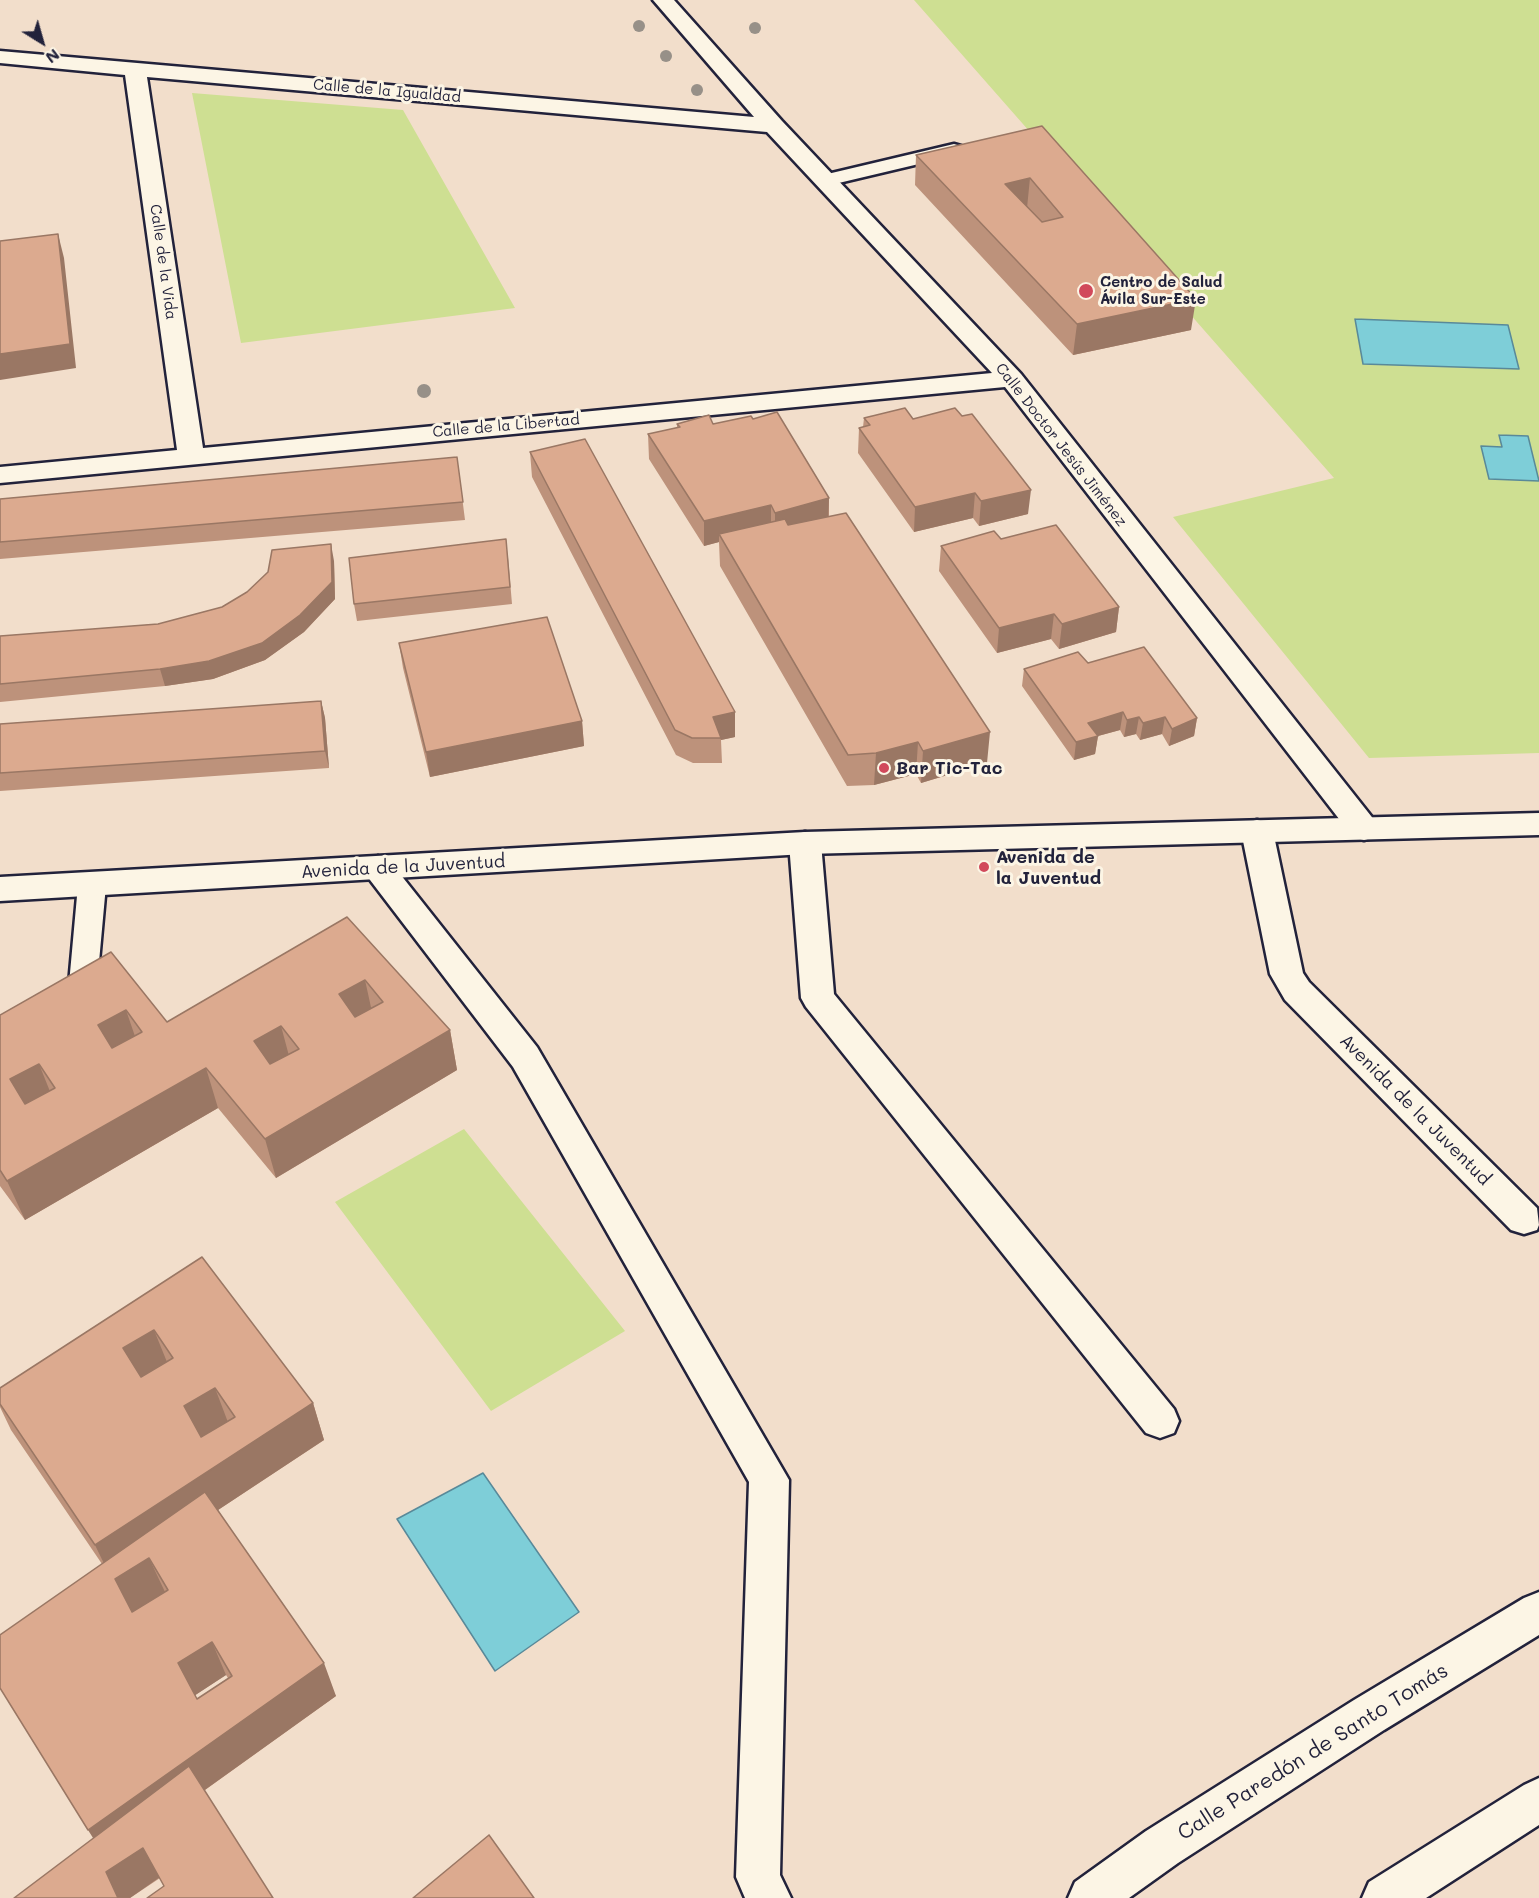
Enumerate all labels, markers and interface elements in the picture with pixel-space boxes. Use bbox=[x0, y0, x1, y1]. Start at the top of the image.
north arrow bbox=[12, 12, 72, 72]
text: N bbox=[42, 45, 64, 69]
street label: Calle de la Igualdad bbox=[312, 76, 462, 106]
street label: Calle de la Vida bbox=[146, 203, 180, 321]
place label: Centro de Salud Ávila Sur-Este bbox=[1100, 273, 1222, 308]
marker: Centro de Salud Ávila Sur-Este bbox=[1077, 282, 1095, 300]
street label: Calle Doctor Jesús Jiménez bbox=[992, 360, 1130, 530]
street label: Calle de la Libertad bbox=[432, 411, 580, 441]
place label: Bar Tic-Tac bbox=[896, 757, 1003, 779]
marker: Bar Tic-Tac bbox=[877, 761, 891, 775]
place label: Avenida de la Juventud bbox=[996, 846, 1101, 888]
street label: Avenida de la Juventud bbox=[300, 851, 506, 883]
marker: Avenida de la Juventud bbox=[977, 860, 991, 874]
street label: Avenida de la Juventud bbox=[1335, 1030, 1495, 1190]
street label: Calle Paredón de Santo Tomás bbox=[1173, 1658, 1453, 1846]

